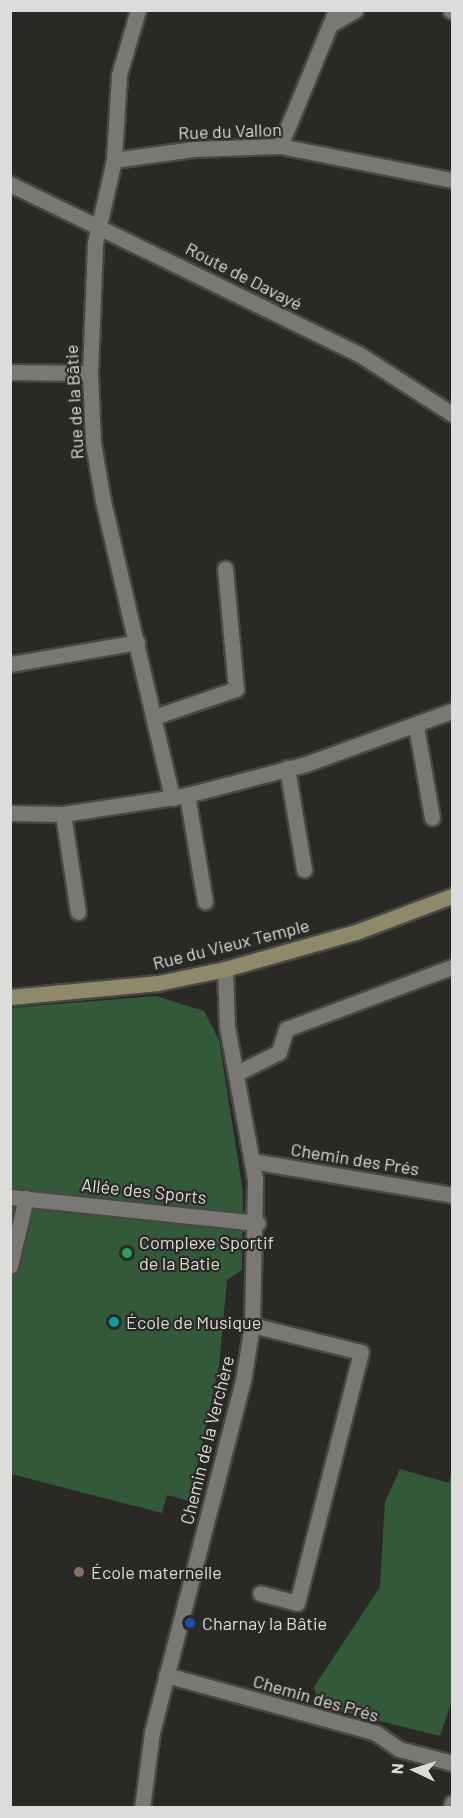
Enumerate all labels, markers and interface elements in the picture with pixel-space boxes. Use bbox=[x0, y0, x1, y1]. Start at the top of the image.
street label: Rue du Vallon bbox=[178, 118, 282, 144]
street label: Route de Davayé bbox=[182, 237, 306, 315]
street label: Rue de la Bâtie bbox=[60, 344, 88, 460]
street label: Rue du Vieux Temple bbox=[150, 914, 312, 974]
street label: Chemin des Prés bbox=[289, 1138, 421, 1180]
street label: Allée des Sports bbox=[80, 1174, 208, 1208]
place label: Complexe Sportif de la Batie bbox=[139, 1232, 274, 1274]
marker: Complexe Sportif de la Batie bbox=[120, 1246, 134, 1260]
place label: École de Musique bbox=[126, 1311, 261, 1333]
marker: École de Musique bbox=[107, 1315, 121, 1329]
street label: Chemin de la Verchère bbox=[176, 1353, 238, 1527]
place label: École maternelle bbox=[91, 1561, 222, 1583]
marker: École maternelle bbox=[72, 1565, 86, 1579]
place label: Charnay la Bâtie bbox=[202, 1612, 327, 1634]
marker: Charnay la Bâtie bbox=[183, 1616, 197, 1630]
street label: Chemin des Prés bbox=[251, 1670, 381, 1726]
north arrow bbox=[385, 1740, 445, 1800]
text: N bbox=[387, 1763, 406, 1775]

